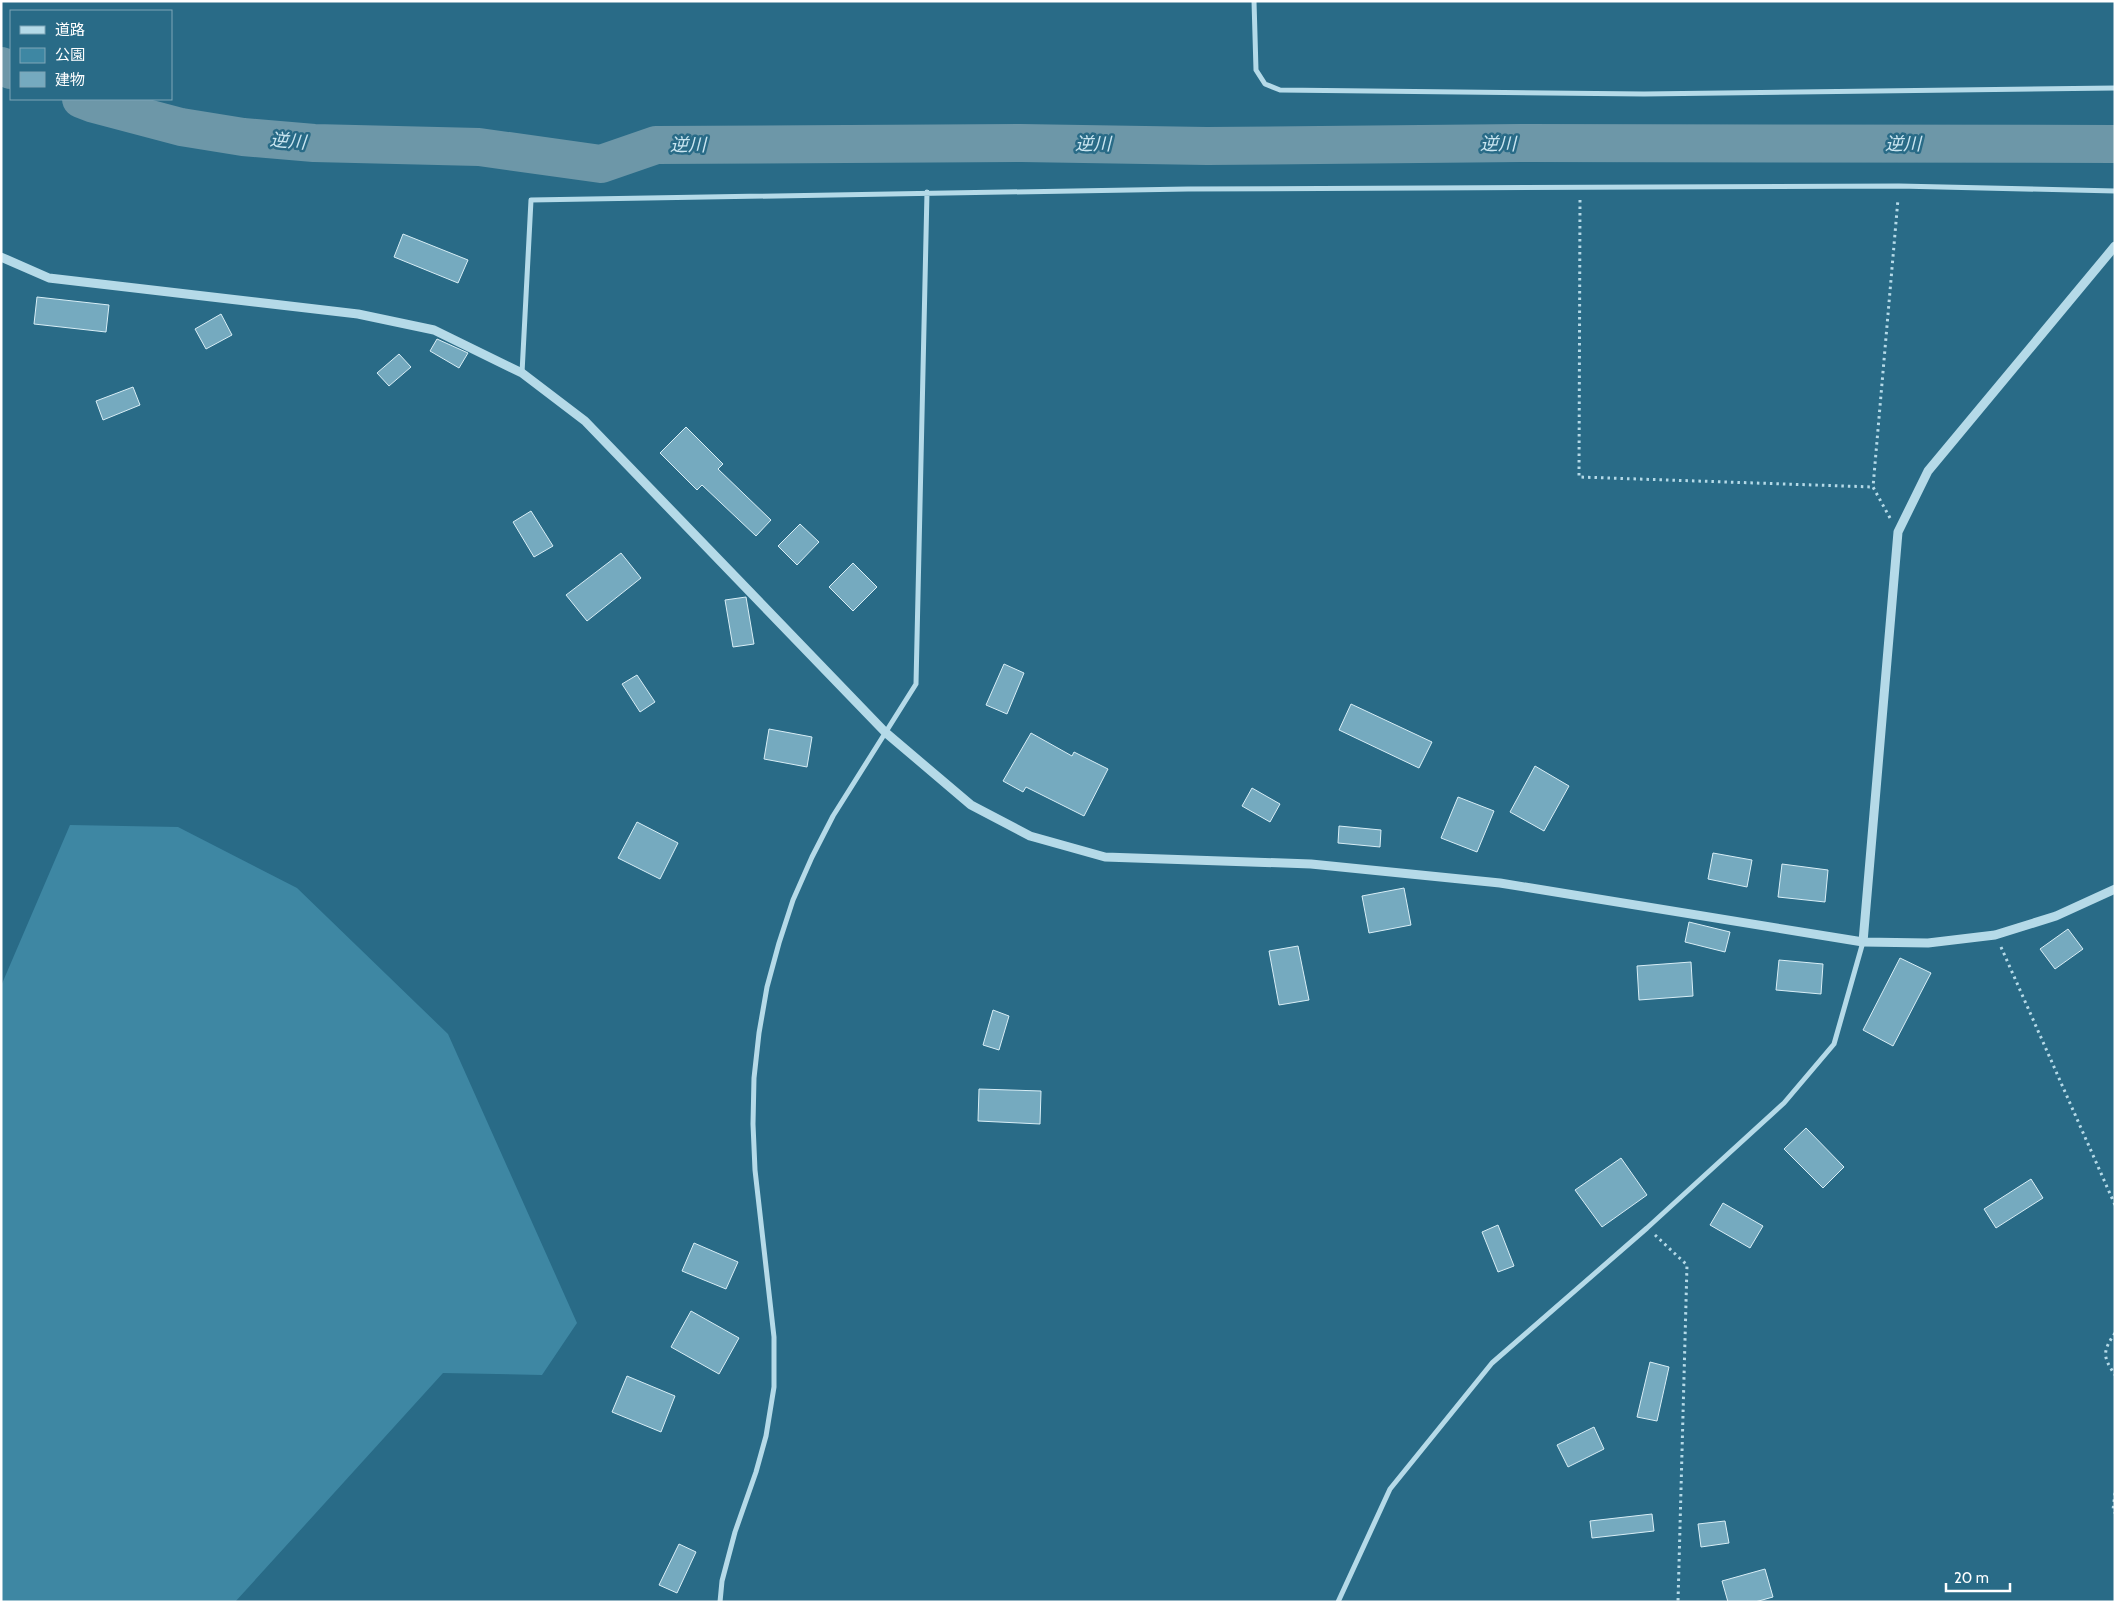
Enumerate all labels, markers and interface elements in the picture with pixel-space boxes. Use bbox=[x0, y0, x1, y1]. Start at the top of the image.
legend bbox=[10, 10, 172, 100]
text: 道路 bbox=[55, 21, 85, 39]
text: 公園 bbox=[55, 46, 85, 64]
text: 建物 bbox=[55, 71, 85, 89]
water label: 逆川 bbox=[269, 128, 309, 154]
water label: 逆川 bbox=[1075, 133, 1113, 155]
water label: 逆川 bbox=[1480, 133, 1518, 155]
water label: 逆川 bbox=[1885, 133, 1923, 155]
water label: 逆川 bbox=[670, 134, 708, 156]
scale bar bbox=[1946, 1560, 2010, 1592]
text: 20 m bbox=[1954, 1569, 1989, 1587]

